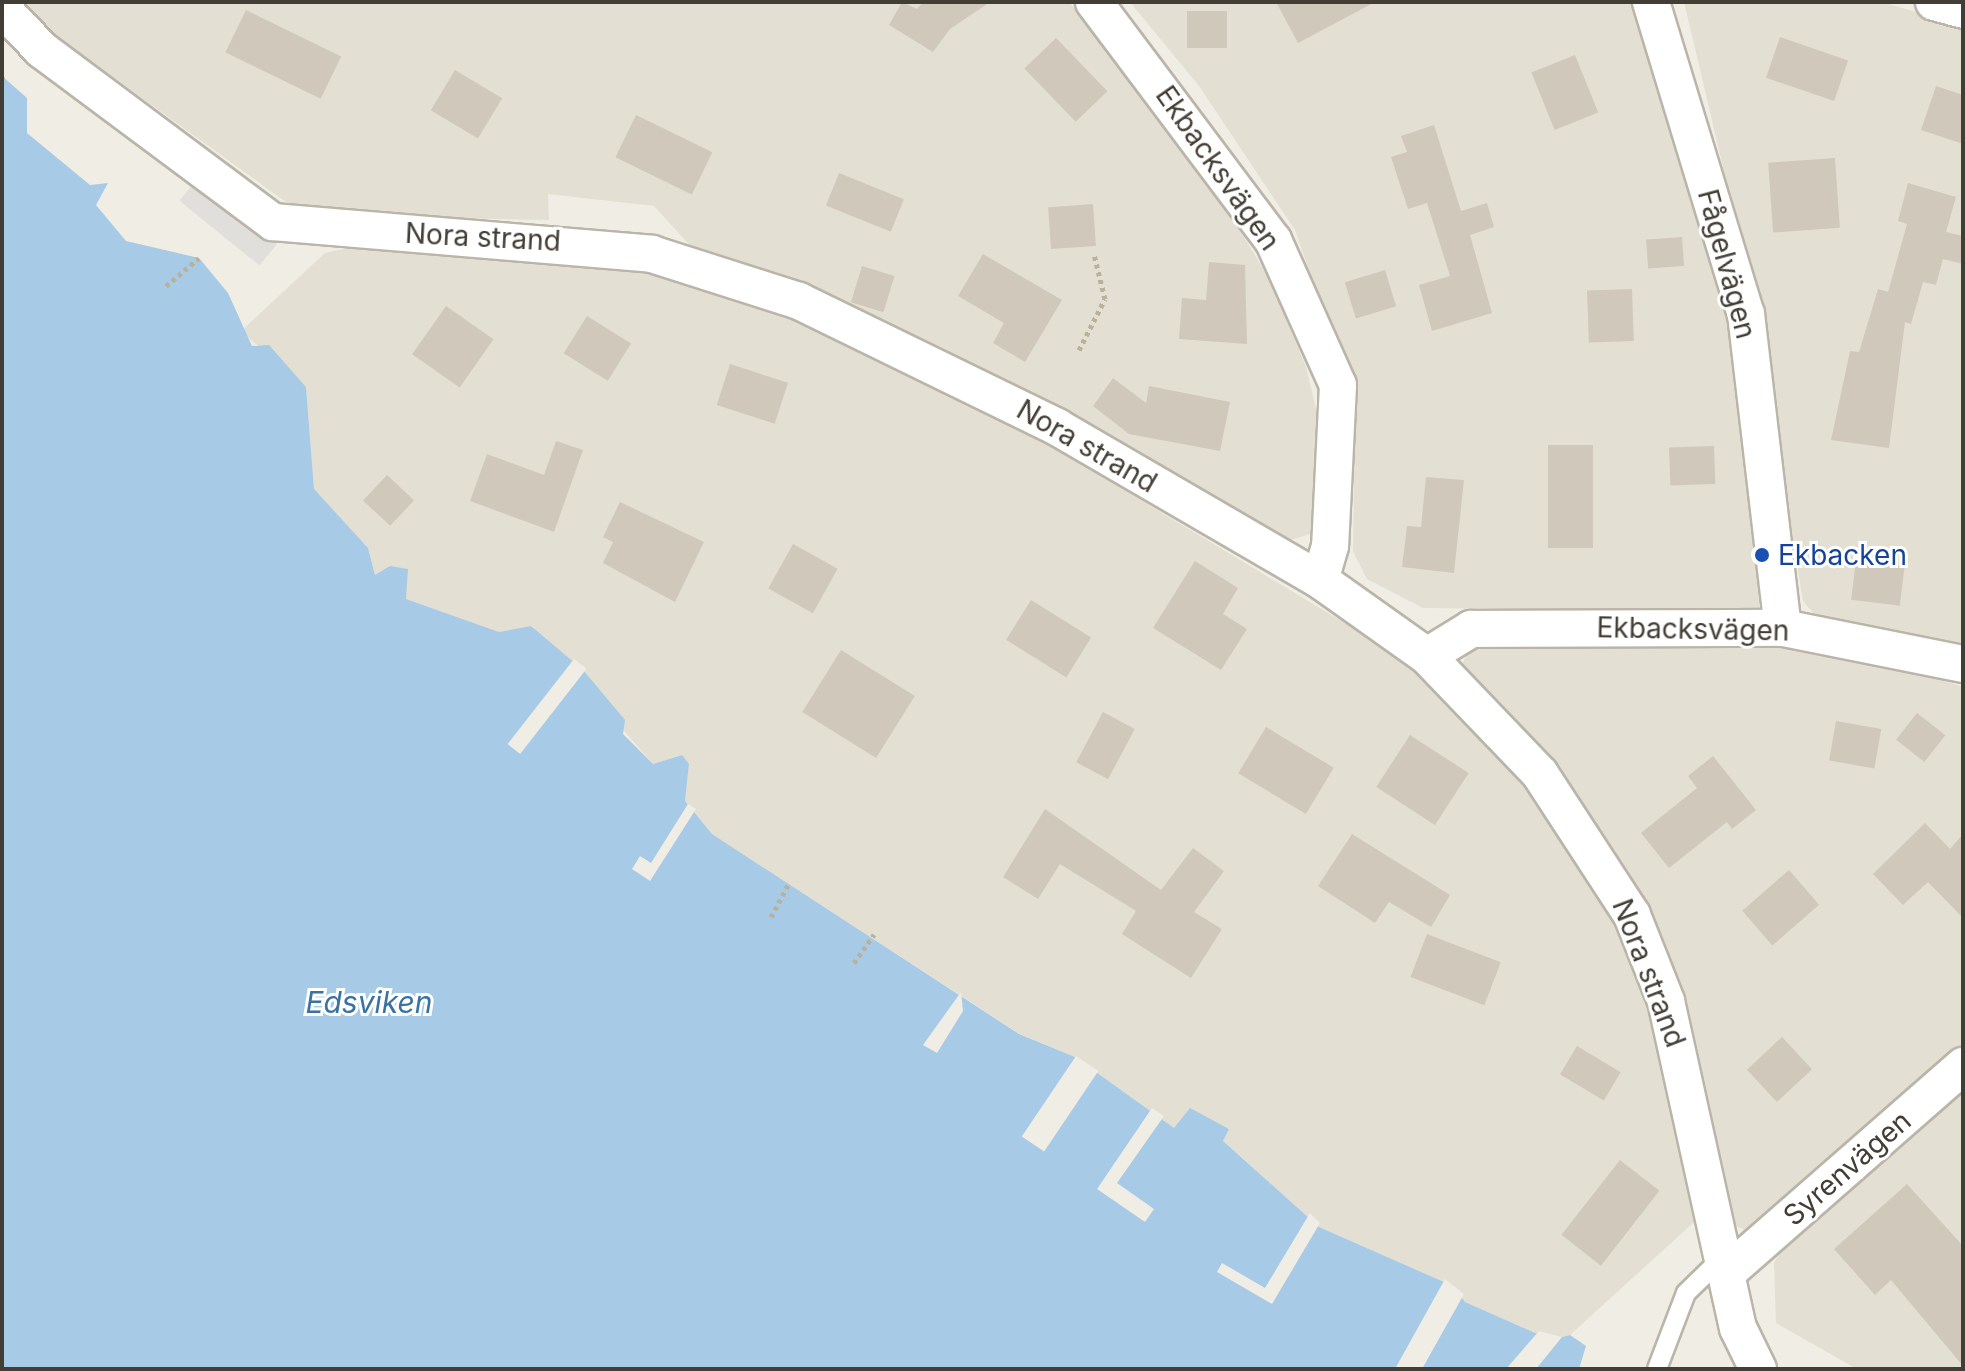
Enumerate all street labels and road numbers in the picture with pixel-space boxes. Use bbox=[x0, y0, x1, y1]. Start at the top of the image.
street label: Ekbacksvägen bbox=[1149, 79, 1287, 257]
street label: Fågelvägen bbox=[1691, 186, 1763, 342]
street label: Nora strand bbox=[404, 216, 562, 258]
street label: Nora strand bbox=[1011, 392, 1163, 500]
street label: Ekbacksvägen bbox=[1596, 611, 1790, 647]
street label: Nora strand bbox=[1605, 894, 1693, 1052]
street label: Syrenvägen bbox=[1777, 1104, 1917, 1232]

